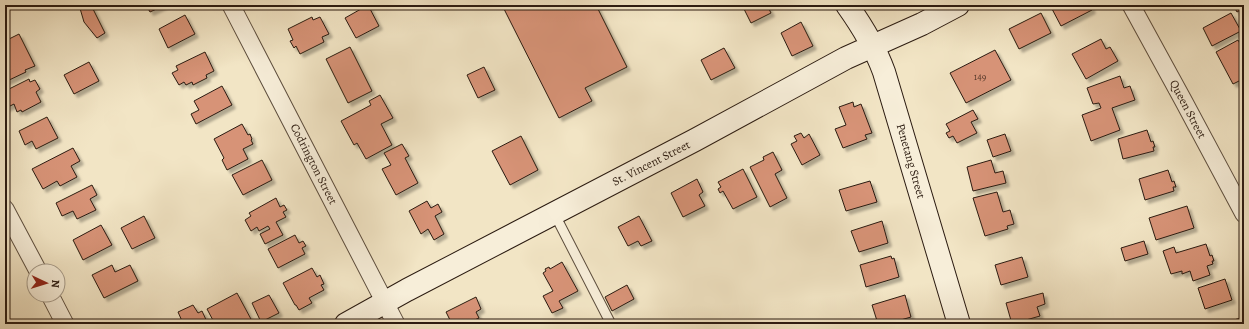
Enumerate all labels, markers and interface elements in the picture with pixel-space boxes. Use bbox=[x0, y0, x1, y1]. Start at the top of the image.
house number: 149 bbox=[974, 70, 987, 83]
street label: Queen Street bbox=[1166, 77, 1210, 141]
street label: Codrington Street bbox=[287, 121, 341, 207]
street label: Penetang Street bbox=[893, 122, 929, 200]
street label: St. Vincent Street bbox=[609, 136, 693, 190]
north arrow bbox=[26, 263, 66, 303]
text: N bbox=[48, 279, 63, 288]

